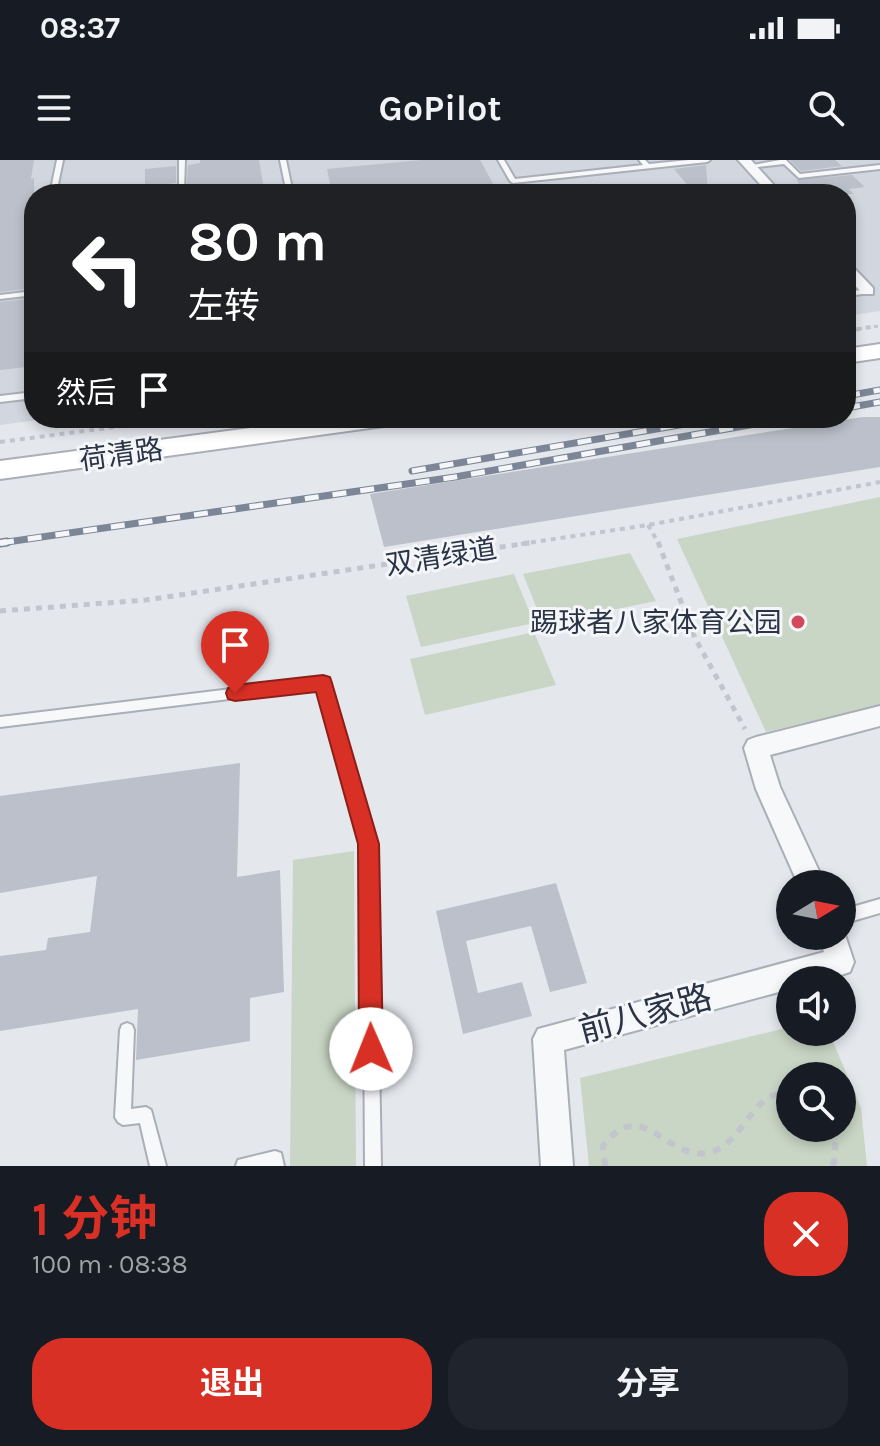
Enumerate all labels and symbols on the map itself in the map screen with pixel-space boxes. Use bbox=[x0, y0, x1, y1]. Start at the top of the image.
street label: 荷清路 bbox=[77, 432, 165, 477]
street label: 双清绿道 bbox=[383, 531, 499, 582]
place label: 踢球者八家体育公园 bbox=[530, 606, 782, 639]
pin bbox=[201, 611, 269, 693]
marker: 踢球者八家体育公园 bbox=[789, 613, 807, 631]
north arrow bbox=[776, 870, 856, 950]
street label: 前八家路 bbox=[574, 977, 716, 1051]
position arrow bbox=[329, 1007, 413, 1091]

